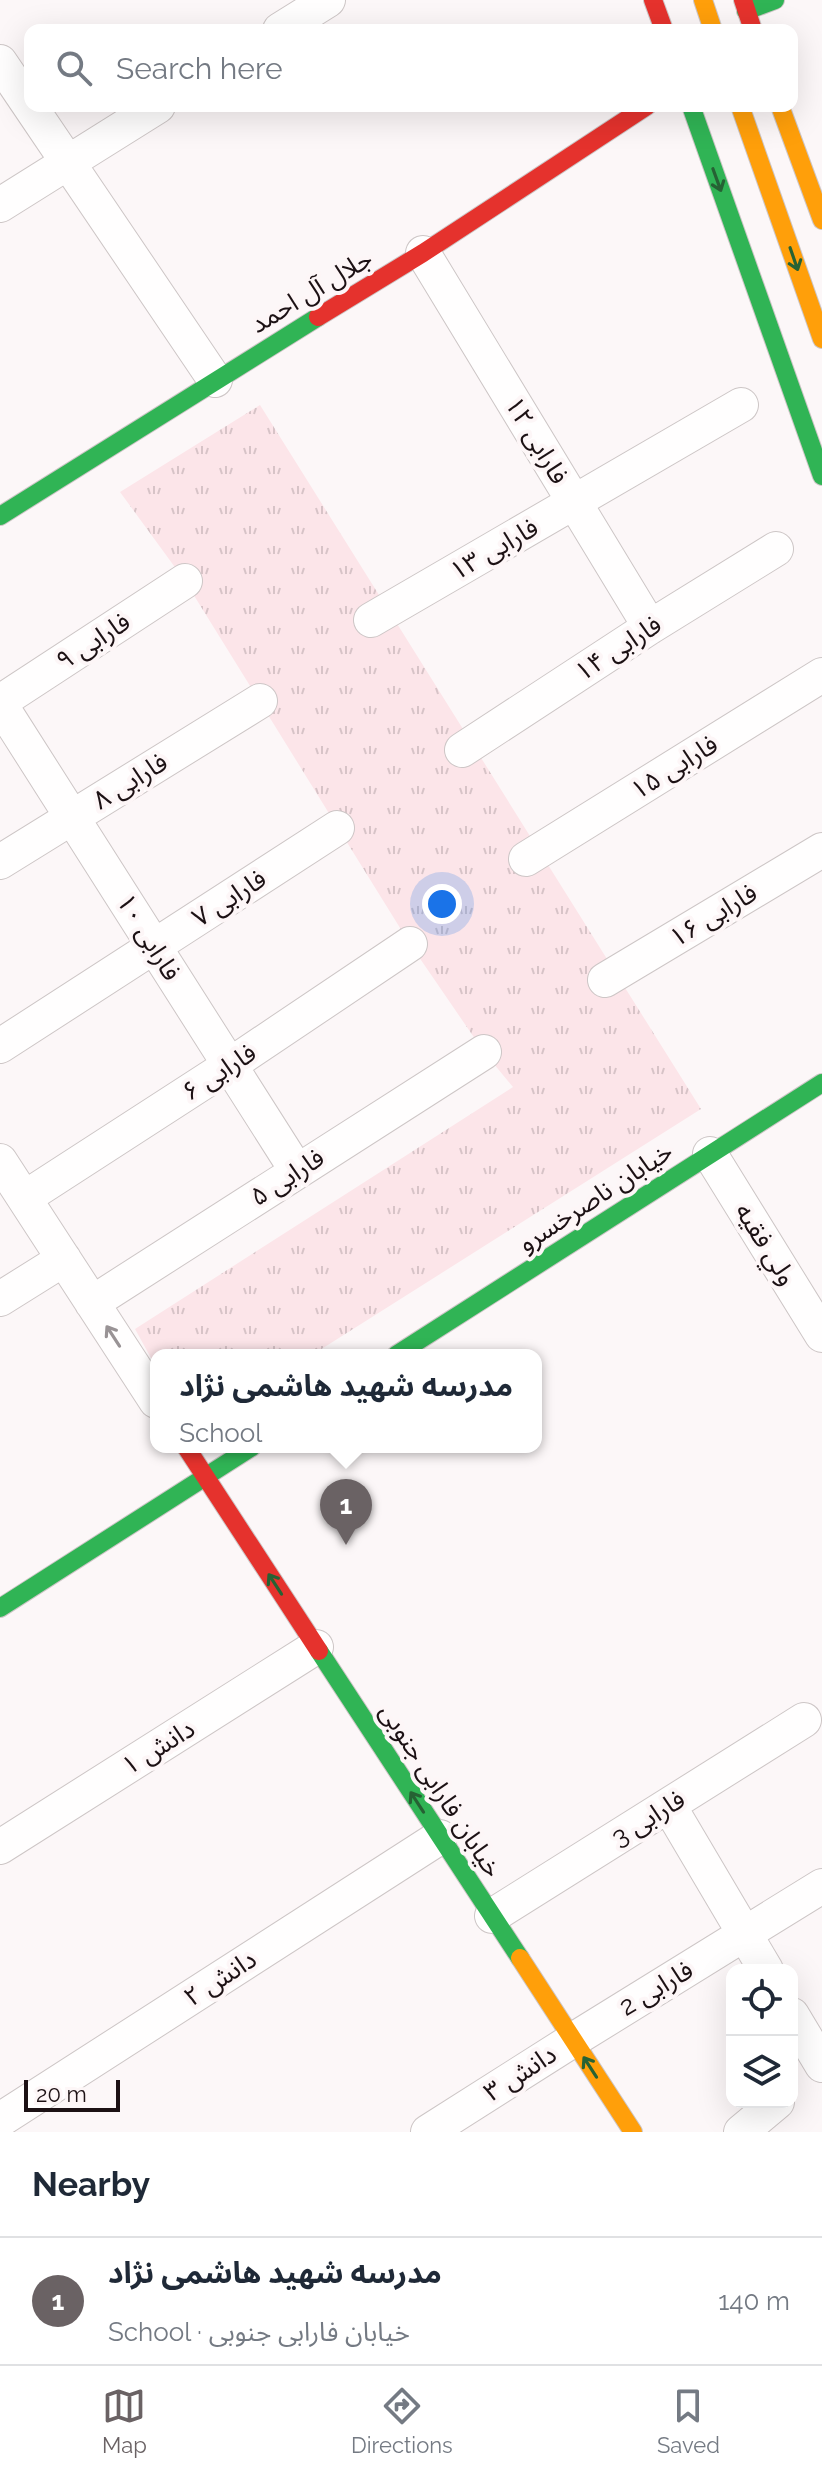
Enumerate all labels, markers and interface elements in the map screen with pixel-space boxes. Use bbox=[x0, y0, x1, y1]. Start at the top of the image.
search box bbox=[24, 24, 798, 112]
icon: search bbox=[52, 46, 96, 90]
text: Search here bbox=[116, 51, 283, 86]
one-way arrow bbox=[711, 167, 726, 192]
street label: جلال آل احمد bbox=[245, 243, 377, 339]
one-way arrow bbox=[787, 246, 802, 271]
street label: فارابی ۱۲ bbox=[499, 391, 575, 489]
street label: فارابی ۱۳ bbox=[445, 512, 543, 586]
street label: فارابی ۹ bbox=[50, 606, 136, 676]
street label: فارابی ۱۴ bbox=[569, 609, 667, 687]
street label: فارابی ۱۵ bbox=[625, 729, 723, 805]
street label: فارابی ۸ bbox=[87, 747, 173, 815]
street label: فارابی ۷ bbox=[186, 863, 272, 933]
street label: فارابی ۱۶ bbox=[664, 877, 762, 953]
your location bbox=[422, 884, 462, 924]
street label: فارابی ۱۰ bbox=[111, 888, 187, 986]
street label: فارابی ۶ bbox=[176, 1037, 262, 1107]
street label: خیابان ناصرخسرو bbox=[512, 1136, 678, 1258]
street label: فارابی ۵ bbox=[244, 1142, 330, 1212]
street label: ولي فقيه bbox=[725, 1197, 803, 1293]
one-way arrow bbox=[105, 1325, 121, 1348]
popup bbox=[150, 1349, 542, 1453]
text: مدرسه شهید ه‍اشمی نژاد bbox=[179, 1368, 513, 1403]
text: School bbox=[179, 1418, 262, 1448]
pin: 1 bbox=[320, 1479, 372, 1545]
one-way arrow bbox=[267, 1573, 283, 1596]
street label: خیابان فارابی جنوبی bbox=[374, 1697, 508, 1883]
street label: دانش ۱ bbox=[116, 1713, 200, 1781]
street label: فارابی 3 bbox=[606, 1784, 690, 1852]
one-way arrow bbox=[409, 1791, 425, 1814]
street label: دانش ۲ bbox=[178, 1944, 262, 2012]
street label: فارابی 2 bbox=[614, 1954, 698, 2022]
map controls bbox=[726, 1964, 798, 2108]
button: locate bbox=[726, 1964, 798, 2036]
button: layers bbox=[726, 2036, 798, 2108]
street label: دانش ۳ bbox=[478, 2039, 562, 2107]
one-way arrow bbox=[582, 2056, 599, 2078]
scale bar bbox=[24, 2076, 120, 2112]
text: 20 m bbox=[36, 2081, 87, 2107]
text: Nearby bbox=[32, 2164, 150, 2204]
text: مدرسه شهید ه‍اشمی نژاد bbox=[108, 2255, 442, 2290]
text: 1 bbox=[52, 2286, 64, 2316]
text: 140 m bbox=[718, 2286, 790, 2316]
text: School · خیابان فارابی جنوبی bbox=[108, 2317, 410, 2347]
tab: Map bbox=[102, 2384, 147, 2458]
tab: Directions bbox=[351, 2384, 453, 2458]
tab: Saved bbox=[657, 2384, 720, 2458]

